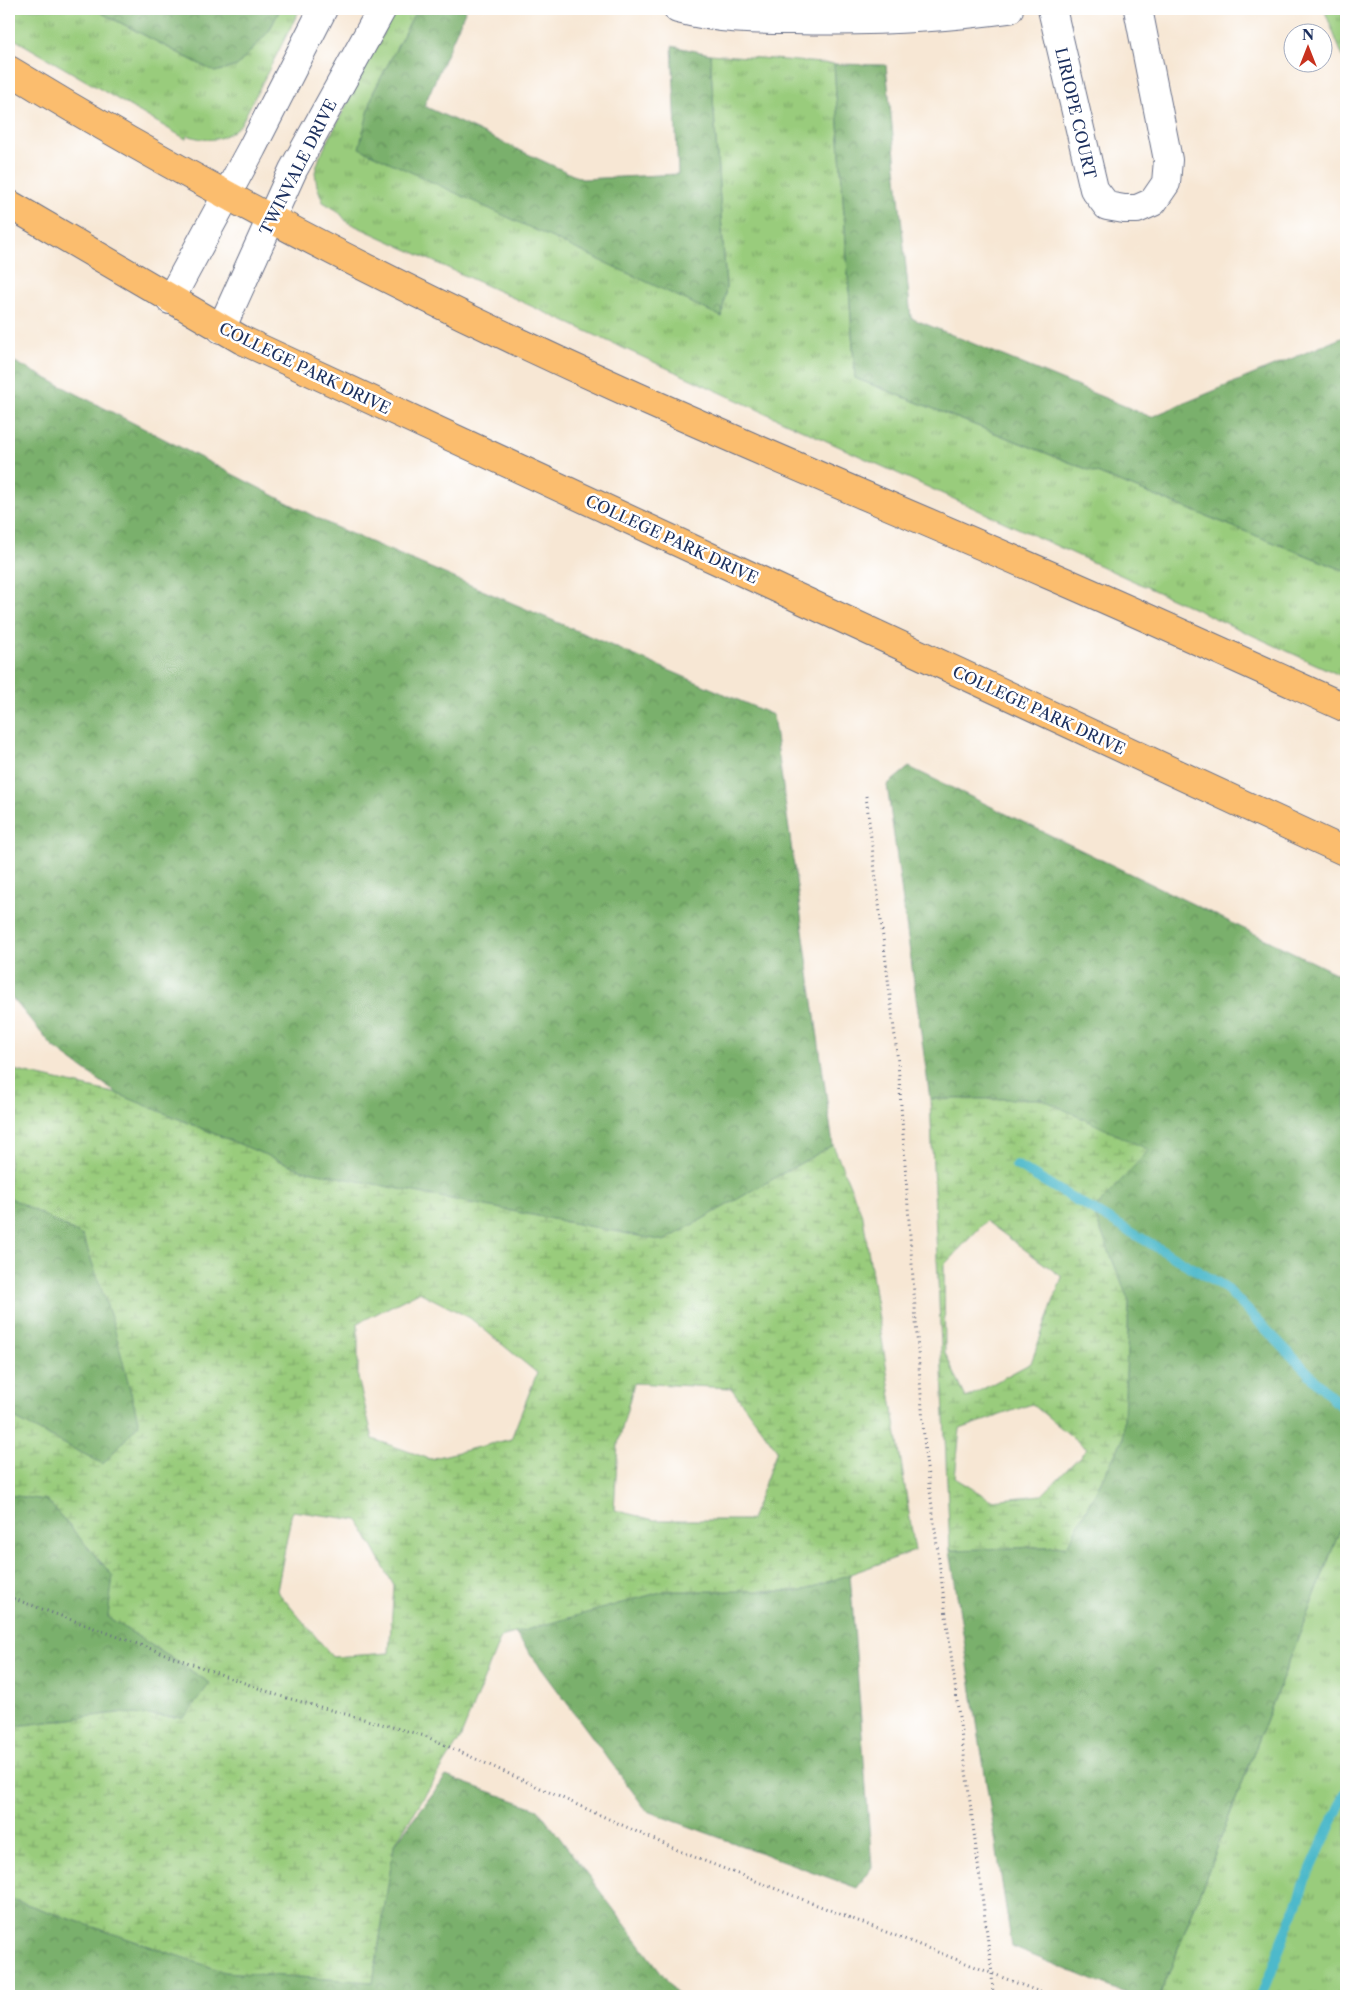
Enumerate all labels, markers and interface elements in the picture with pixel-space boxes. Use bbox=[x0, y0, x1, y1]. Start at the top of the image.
north arrow bbox=[1282, 22, 1332, 72]
text: N bbox=[1302, 26, 1314, 44]
street label: LIRIOPE COURT bbox=[1051, 45, 1101, 181]
street label: TWINVALE DRIVE bbox=[255, 96, 341, 238]
street label: COLLEGE PARK DRIVE bbox=[216, 318, 394, 418]
street label: COLLEGE PARK DRIVE bbox=[582, 490, 762, 588]
street label: COLLEGE PARK DRIVE bbox=[949, 661, 1129, 759]

